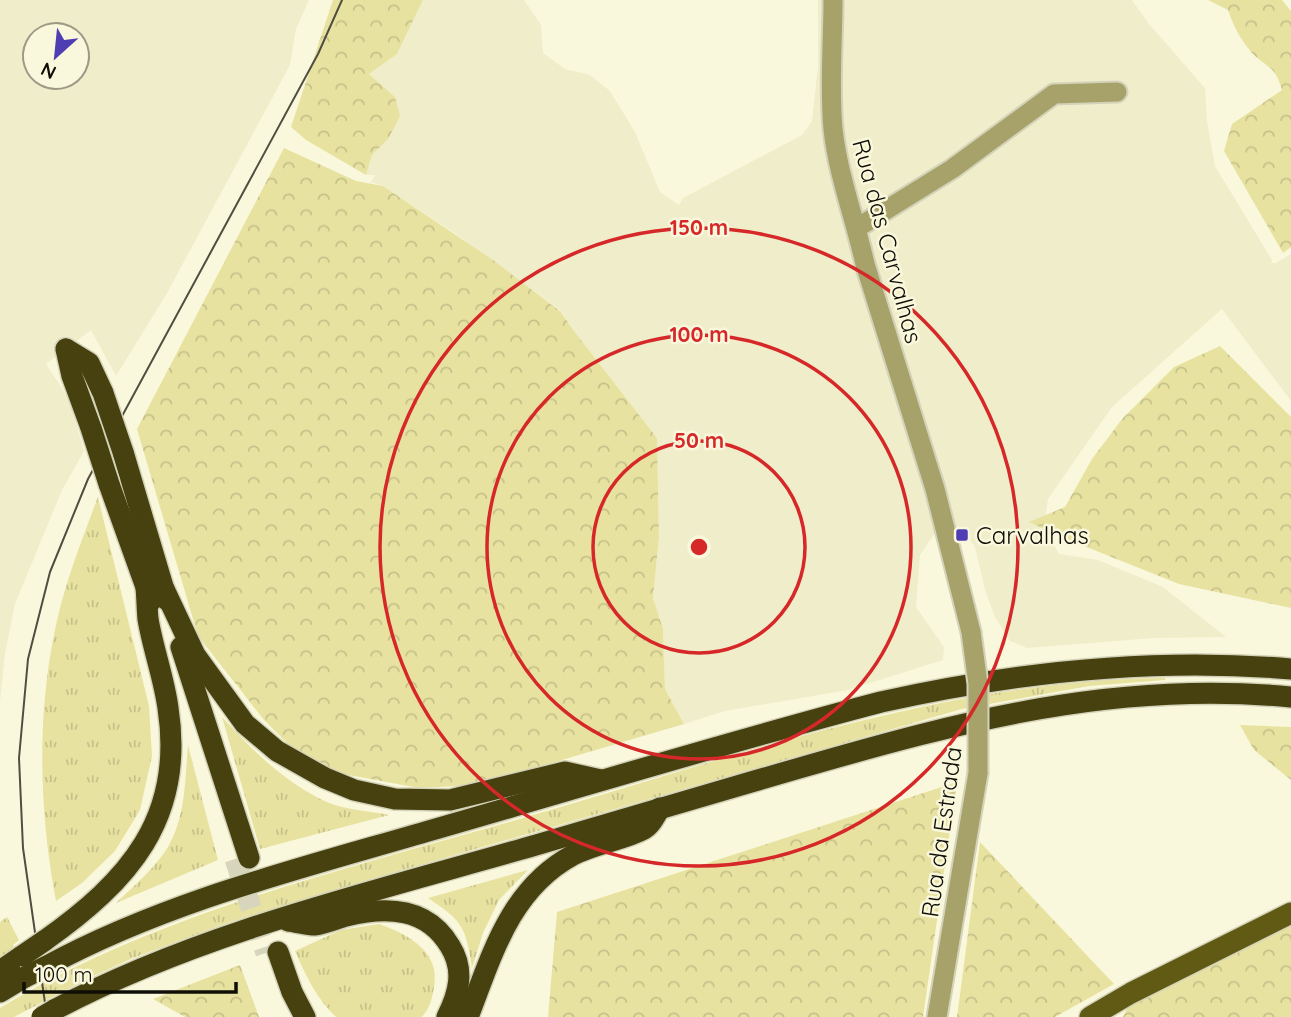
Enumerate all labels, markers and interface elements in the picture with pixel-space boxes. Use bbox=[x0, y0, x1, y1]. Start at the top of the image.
north arrow bbox=[21, 21, 91, 91]
text: N bbox=[37, 57, 60, 85]
street label: Rua das Carvalhas bbox=[846, 136, 930, 346]
text: 150 m bbox=[670, 214, 728, 240]
text: 100 m bbox=[669, 321, 729, 347]
text: 50 m bbox=[674, 427, 724, 453]
place label: Carvalhas bbox=[976, 520, 1089, 550]
marker: Carvalhas bbox=[954, 527, 970, 543]
centre of rings bbox=[687, 535, 711, 559]
street label: Rua da Estrada bbox=[914, 745, 968, 919]
scale bar bbox=[24, 950, 236, 994]
text: 100 m bbox=[35, 961, 93, 987]

